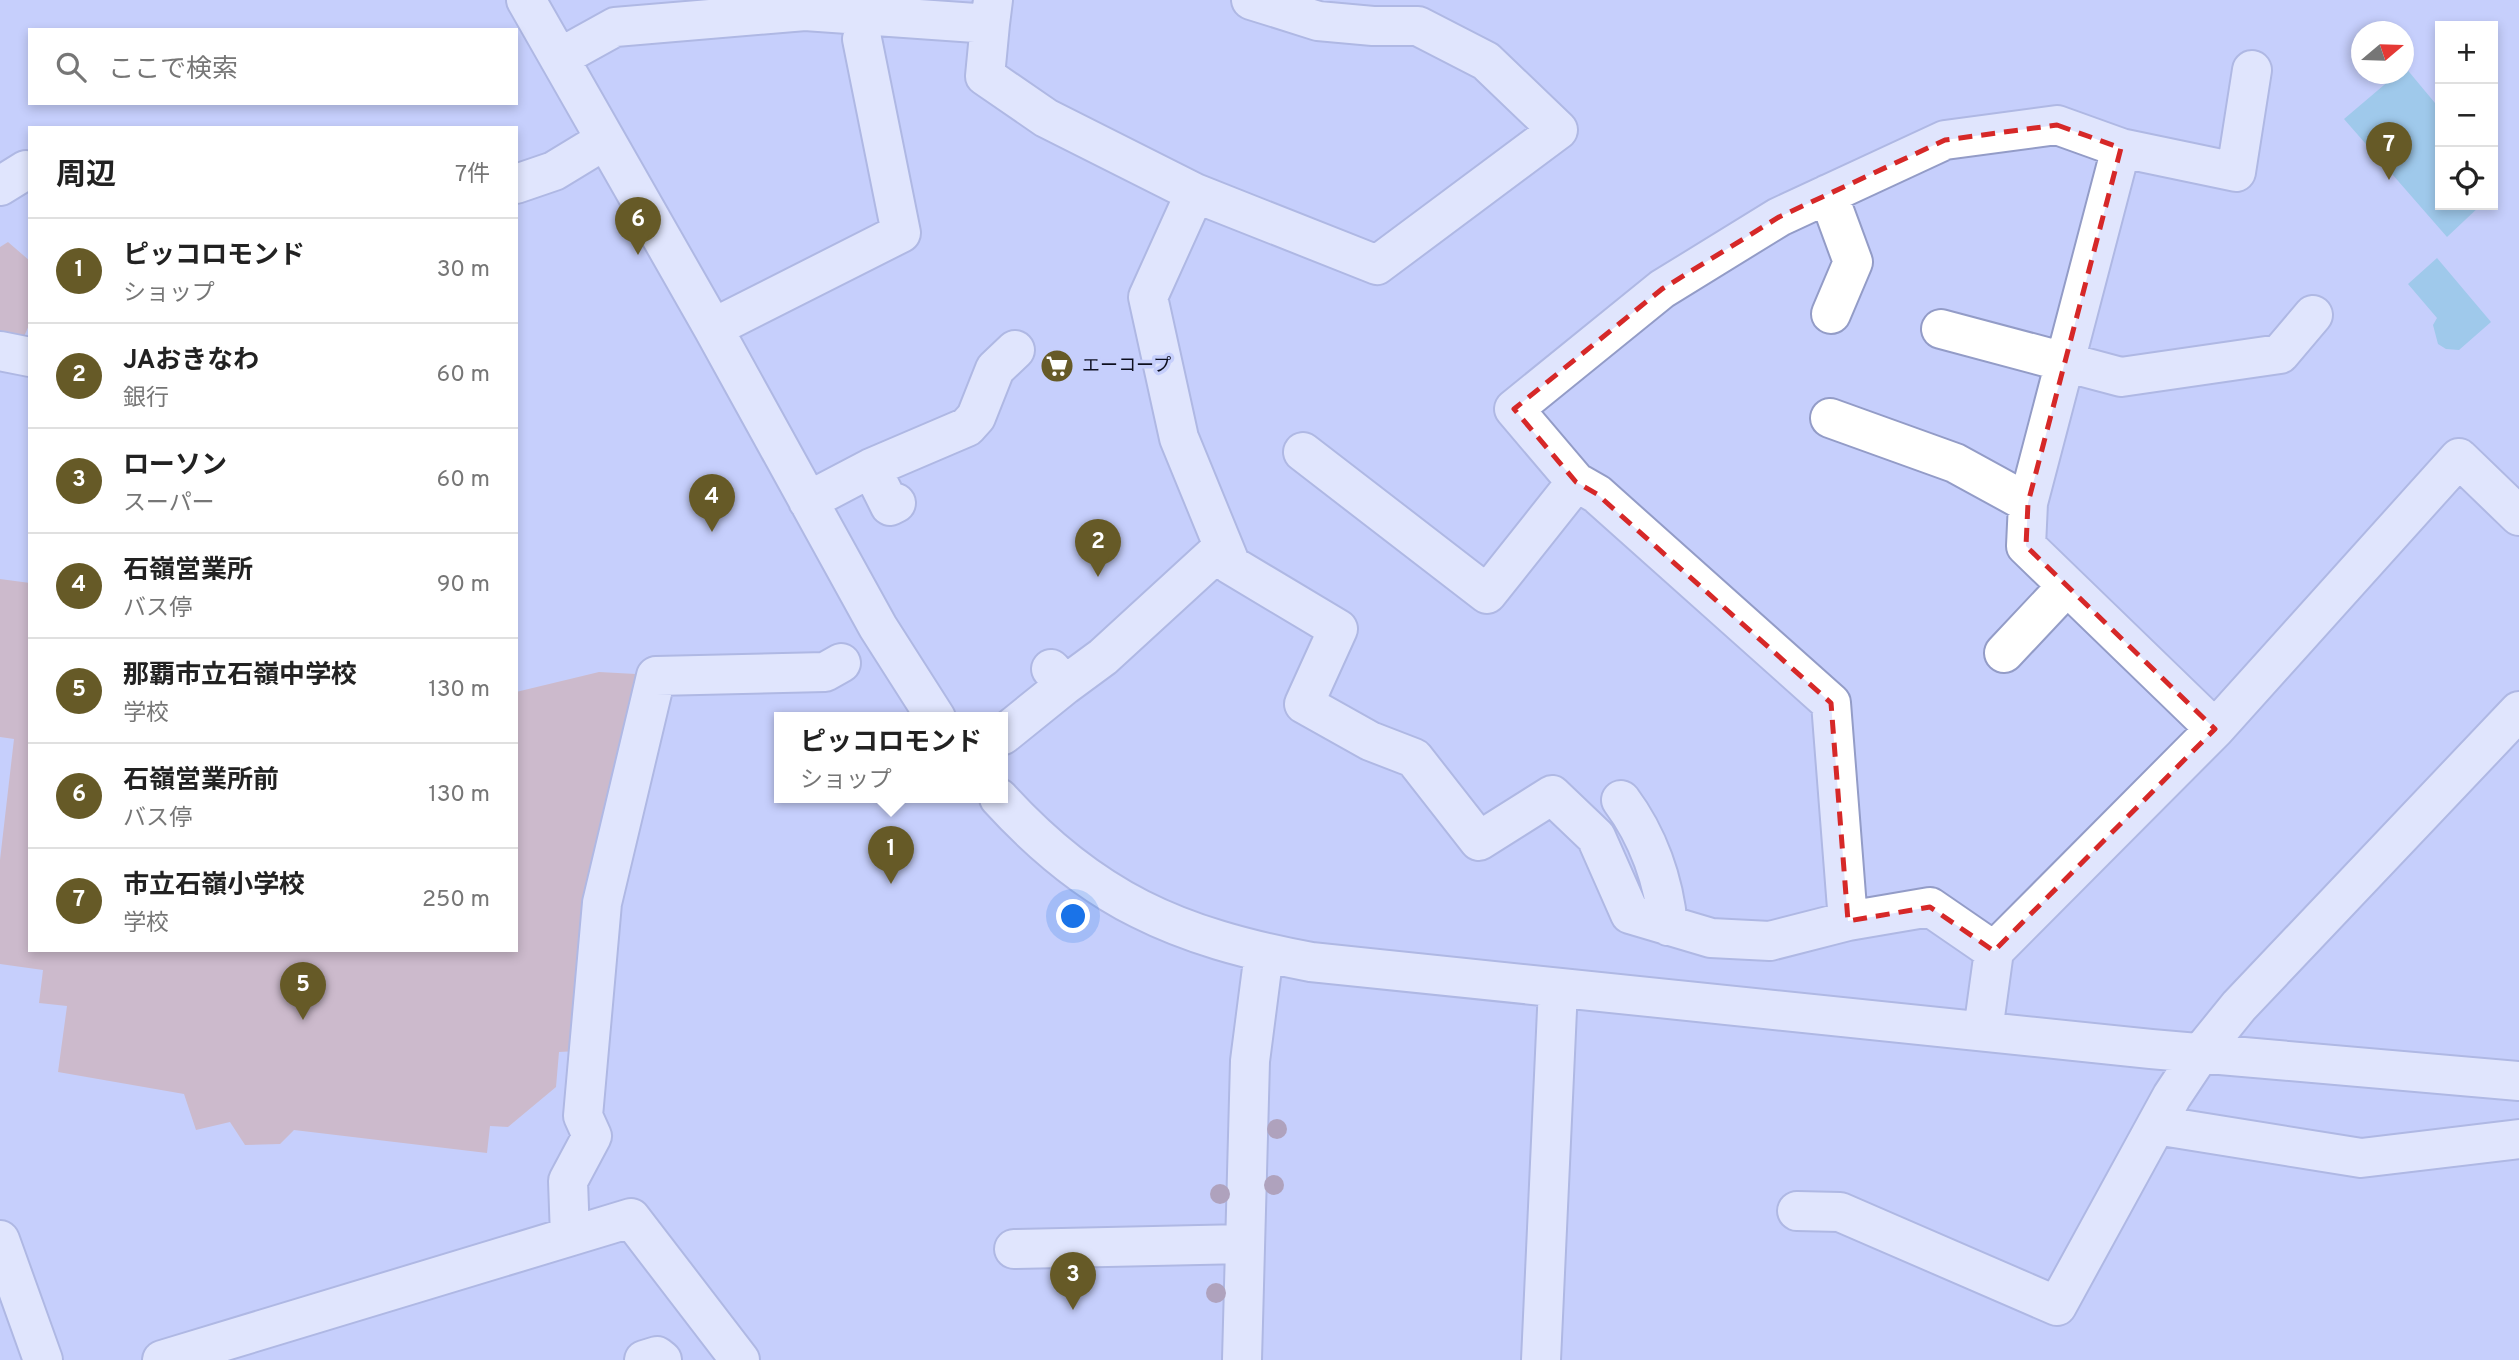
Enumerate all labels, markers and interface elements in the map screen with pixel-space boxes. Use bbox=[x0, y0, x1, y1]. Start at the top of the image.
north arrow bbox=[2351, 21, 2414, 84]
map controls bbox=[2435, 21, 2498, 210]
button: + bbox=[2435, 21, 2498, 84]
search box bbox=[28, 28, 518, 105]
icon: search bbox=[52, 48, 90, 86]
text: ここで検索 bbox=[108, 54, 238, 87]
button: − bbox=[2435, 84, 2498, 147]
pin: 7 bbox=[2366, 122, 2412, 180]
button: locate bbox=[2435, 147, 2498, 210]
text: 周辺 bbox=[56, 158, 116, 195]
text: 7件 bbox=[455, 161, 490, 190]
pin: 6 bbox=[615, 197, 661, 255]
text: ピッコロモンド bbox=[123, 240, 305, 273]
text: 1 bbox=[74, 256, 84, 285]
text: 30 m bbox=[437, 256, 490, 285]
text: ショップ bbox=[123, 280, 215, 309]
text: JAおきなわ bbox=[123, 345, 259, 378]
supermarket icon: エーコープ bbox=[1038, 347, 1076, 385]
place label: エーコープ bbox=[1082, 355, 1171, 378]
text: 2 bbox=[72, 361, 86, 390]
text: 60 m bbox=[437, 361, 490, 390]
text: 銀行 bbox=[123, 385, 169, 414]
text: ローソン bbox=[123, 450, 227, 483]
text: 3 bbox=[72, 466, 86, 495]
text: 60 m bbox=[437, 466, 490, 495]
pin: 4 bbox=[689, 474, 735, 532]
text: スーパー bbox=[123, 490, 215, 519]
pin: 2 bbox=[1075, 519, 1121, 577]
text: 石嶺営業所 bbox=[123, 555, 253, 588]
text: 4 bbox=[72, 571, 86, 600]
text: 90 m bbox=[437, 571, 490, 600]
text: バス停 bbox=[123, 595, 192, 624]
text: 那覇市立石嶺中学校 bbox=[123, 660, 357, 693]
text: 5 bbox=[72, 676, 86, 705]
text: 130 m bbox=[428, 676, 490, 705]
text: 学校 bbox=[123, 700, 169, 729]
popup bbox=[774, 712, 1008, 803]
text: ピッコロモンド bbox=[800, 727, 982, 760]
text: 石嶺営業所前 bbox=[123, 765, 279, 798]
text: ショップ bbox=[800, 767, 892, 796]
text: 6 bbox=[72, 781, 86, 810]
text: 130 m bbox=[428, 781, 490, 810]
text: バス停 bbox=[123, 805, 192, 834]
pin: 1 bbox=[868, 826, 914, 884]
text: 市立石嶺小学校 bbox=[123, 870, 305, 903]
text: 7 bbox=[73, 886, 85, 915]
text: 250 m bbox=[422, 886, 490, 915]
your location bbox=[1056, 899, 1090, 933]
text: 学校 bbox=[123, 910, 169, 939]
pin: 5 bbox=[280, 962, 326, 1020]
pin: 3 bbox=[1050, 1252, 1096, 1310]

